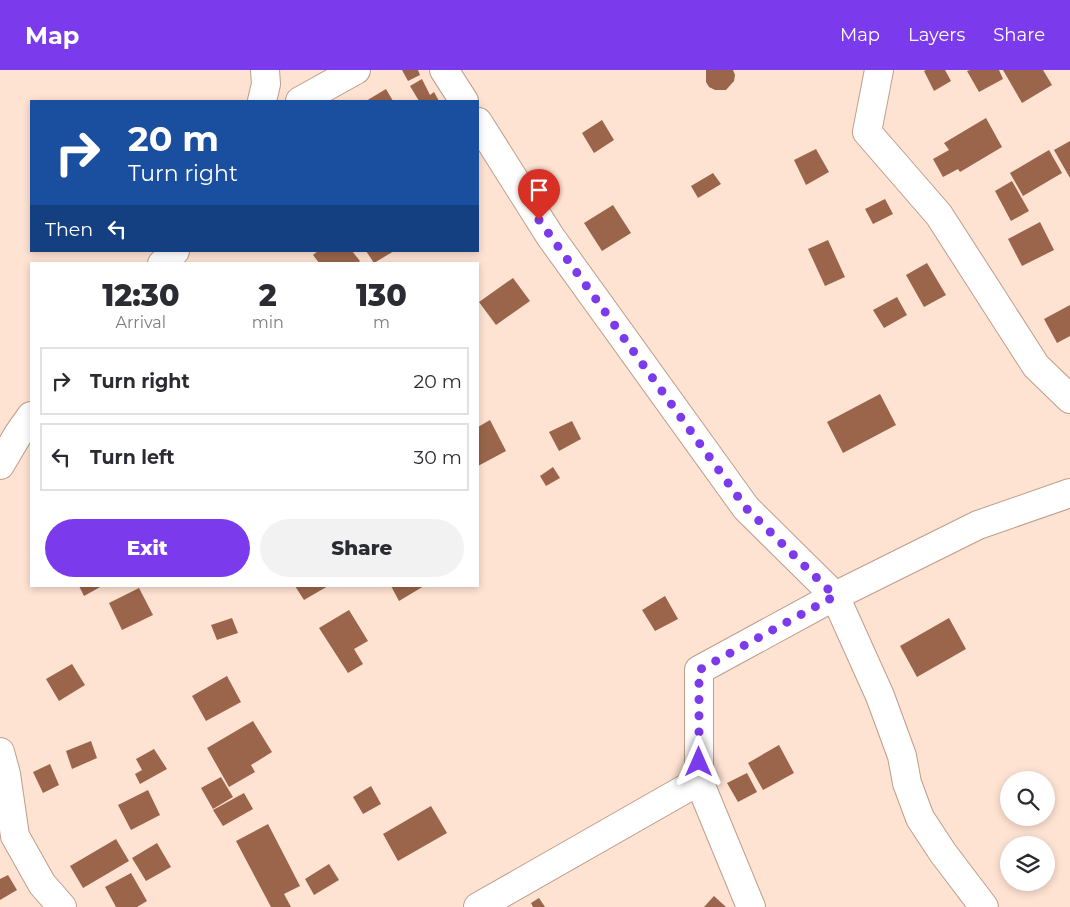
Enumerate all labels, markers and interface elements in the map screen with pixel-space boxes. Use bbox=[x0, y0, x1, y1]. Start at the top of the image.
text: Map bbox=[25, 21, 79, 50]
text: Map bbox=[840, 24, 880, 46]
text: Layers bbox=[908, 24, 965, 46]
text: Share bbox=[993, 24, 1045, 46]
text: 20 m bbox=[128, 117, 219, 160]
icon: right bbox=[45, 120, 110, 185]
text: Turn right bbox=[128, 160, 238, 187]
pin bbox=[518, 169, 560, 220]
icon: arrive bbox=[525, 176, 553, 204]
icon: left bbox=[103, 215, 131, 243]
text: Then bbox=[45, 218, 93, 241]
text: 12:30 bbox=[102, 277, 179, 314]
text: 2 bbox=[259, 277, 277, 314]
text: 130 bbox=[356, 277, 407, 314]
text: Arrival bbox=[116, 313, 166, 332]
text: min bbox=[252, 313, 284, 332]
text: m bbox=[373, 313, 390, 332]
icon: right bbox=[47, 367, 75, 395]
text: Turn right bbox=[90, 370, 190, 393]
text: 20 m bbox=[414, 370, 462, 393]
icon: left bbox=[47, 443, 75, 471]
text: Turn left bbox=[90, 446, 175, 469]
text: 30 m bbox=[414, 446, 462, 469]
button: Exit bbox=[45, 519, 250, 577]
button: Share bbox=[260, 519, 464, 577]
position arrow bbox=[672, 735, 724, 787]
map controls bbox=[1000, 771, 1055, 891]
button: search bbox=[1000, 771, 1055, 826]
button: layers bbox=[1000, 836, 1055, 891]

